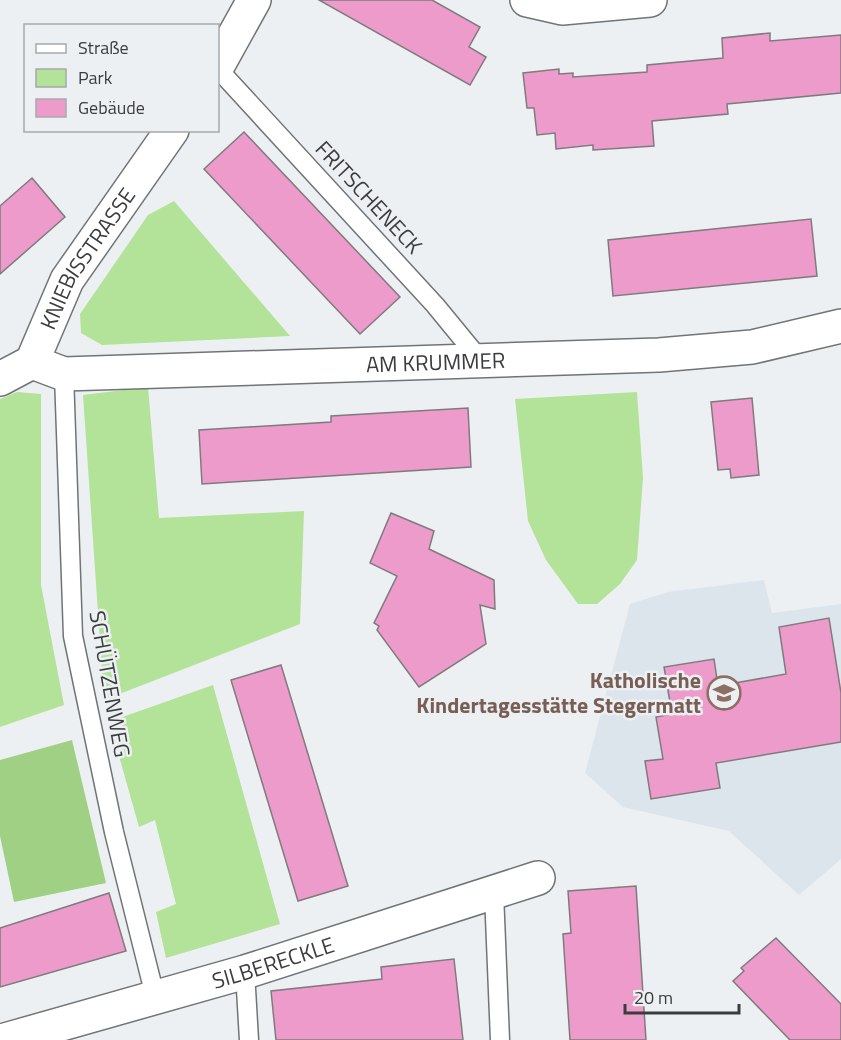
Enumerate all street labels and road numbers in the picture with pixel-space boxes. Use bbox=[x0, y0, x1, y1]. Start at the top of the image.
street label: FRITSCHENECK bbox=[307, 133, 431, 262]
street label: KNIEBISSTRASSE bbox=[31, 181, 144, 335]
street label: AM KRUMMER bbox=[365, 343, 506, 381]
street label: SCHÜTZENWEG bbox=[80, 608, 140, 760]
street label: SILBERECKLE bbox=[208, 927, 339, 998]

